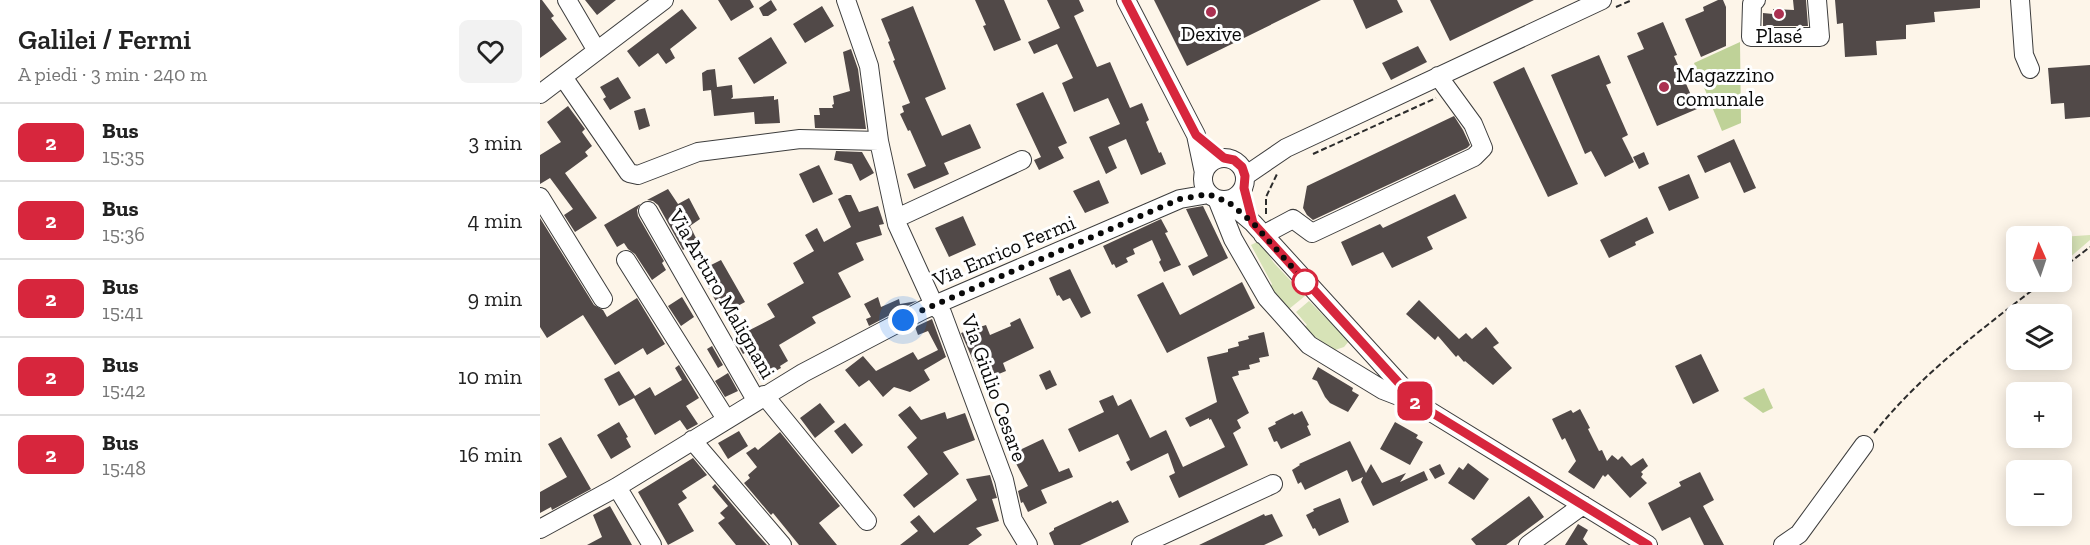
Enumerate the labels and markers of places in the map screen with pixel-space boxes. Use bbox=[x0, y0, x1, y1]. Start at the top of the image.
marker: Dexive bbox=[1204, 5, 1218, 19]
marker: Plasé bbox=[1772, 7, 1786, 21]
place label: Dexive bbox=[1180, 21, 1242, 46]
place label: Plasé bbox=[1756, 23, 1803, 48]
place label: Magazzino comunale bbox=[1676, 62, 1774, 111]
marker: Magazzino comunale bbox=[1657, 80, 1671, 94]
unlabelled marker bbox=[1292, 269, 1318, 295]

